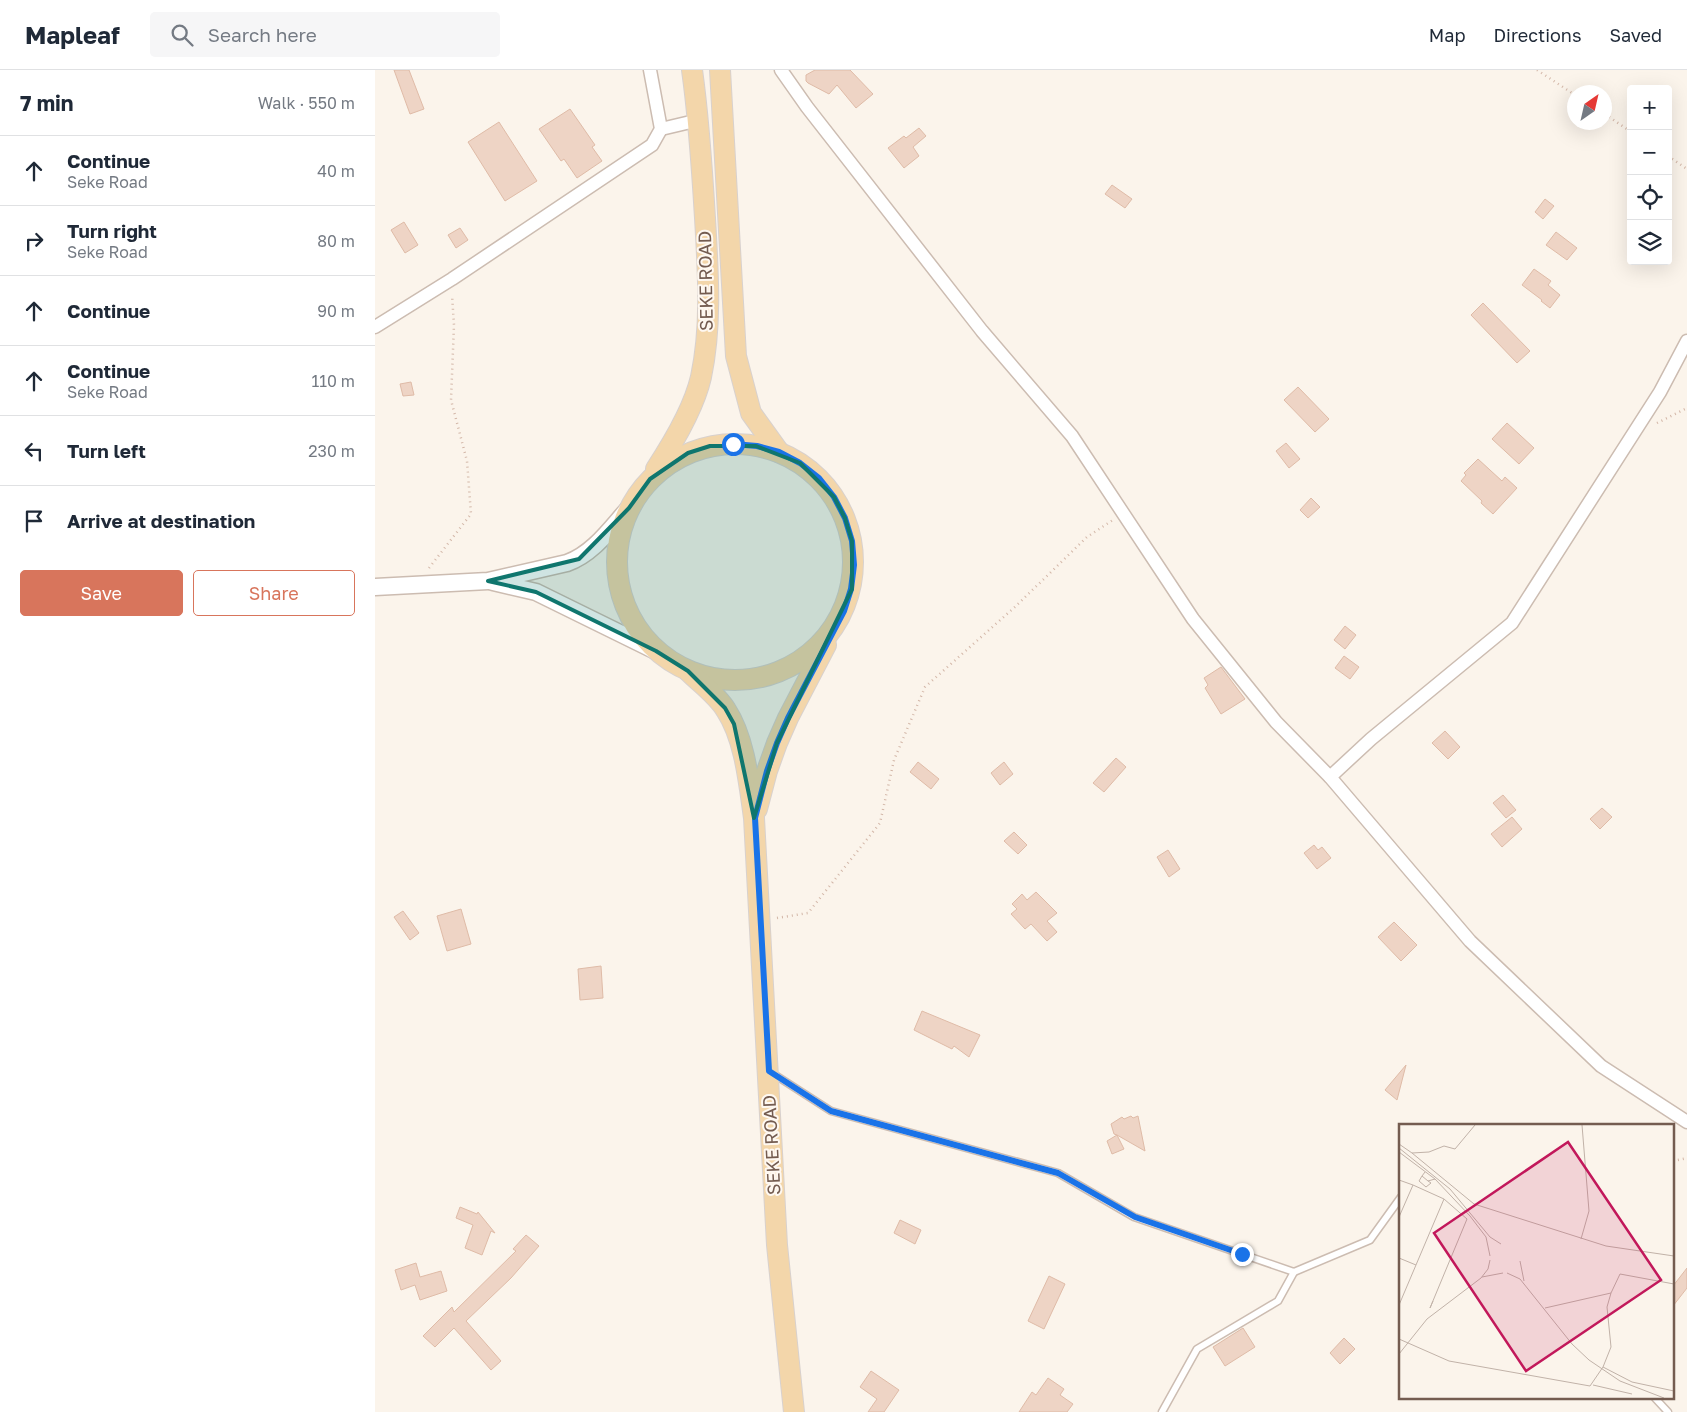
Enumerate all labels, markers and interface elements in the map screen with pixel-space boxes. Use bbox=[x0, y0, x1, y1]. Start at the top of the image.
search box bbox=[150, 12, 500, 57]
text: Mapleaf bbox=[25, 20, 120, 49]
icon: search bbox=[168, 21, 196, 49]
text: Search here bbox=[208, 23, 317, 46]
text: Map bbox=[1429, 24, 1465, 46]
text: Directions bbox=[1493, 24, 1581, 46]
text: Saved bbox=[1609, 24, 1662, 46]
north arrow bbox=[1567, 85, 1612, 130]
map controls bbox=[1627, 85, 1672, 265]
button: + bbox=[1627, 85, 1672, 130]
text: 7 min bbox=[20, 90, 74, 116]
text: Walk · 550 m bbox=[258, 93, 355, 113]
button: − bbox=[1627, 130, 1672, 175]
text: Continue bbox=[67, 149, 150, 172]
icon: ahead bbox=[20, 157, 48, 185]
text: 40 m bbox=[317, 161, 355, 181]
text: Seke Road bbox=[67, 172, 148, 192]
button: locate bbox=[1627, 175, 1672, 220]
text: Turn right bbox=[67, 219, 157, 242]
button: layers bbox=[1627, 220, 1672, 265]
icon: right bbox=[20, 227, 48, 255]
text: 80 m bbox=[317, 231, 355, 251]
street label: SEKE ROAD bbox=[693, 231, 717, 331]
text: Seke Road bbox=[67, 242, 148, 262]
icon: ahead bbox=[20, 297, 48, 325]
text: Continue bbox=[67, 299, 150, 322]
text: 90 m bbox=[317, 301, 355, 321]
text: Continue bbox=[67, 359, 150, 382]
icon: ahead bbox=[20, 367, 48, 395]
text: 110 m bbox=[311, 371, 355, 391]
text: Seke Road bbox=[67, 382, 148, 402]
route start bbox=[722, 433, 745, 456]
icon: left bbox=[20, 437, 48, 465]
text: Turn left bbox=[67, 439, 146, 462]
text: 230 m bbox=[308, 441, 355, 461]
icon: arrive bbox=[20, 507, 48, 535]
text: Arrive at destination bbox=[67, 509, 255, 532]
button: Save bbox=[20, 570, 183, 616]
button: Share bbox=[193, 570, 355, 616]
street label: SEKE ROAD bbox=[757, 1094, 785, 1196]
inset map bbox=[1399, 1124, 1675, 1400]
route end bbox=[1231, 1243, 1254, 1266]

